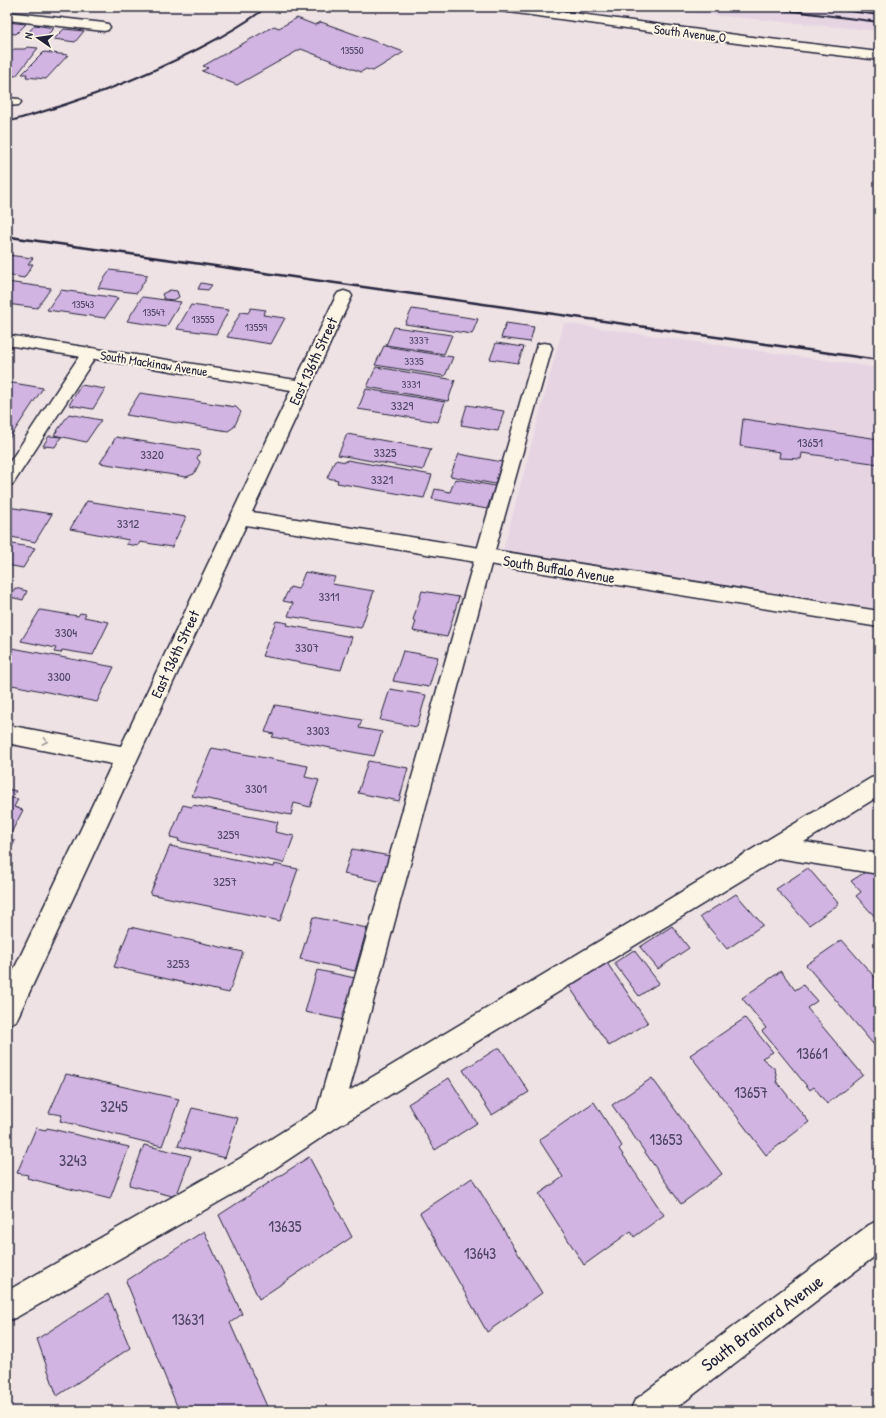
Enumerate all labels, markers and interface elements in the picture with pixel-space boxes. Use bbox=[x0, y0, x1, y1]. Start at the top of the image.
north arrow bbox=[18, 18, 58, 58]
street label: South Avenue O bbox=[653, 20, 727, 46]
text: N bbox=[21, 31, 36, 40]
house number: 13550 bbox=[340, 43, 364, 57]
house number: 13543 bbox=[72, 297, 94, 311]
house number: 13547 bbox=[142, 305, 166, 319]
house number: 13555 bbox=[192, 312, 215, 326]
street label: East 136th Street bbox=[283, 313, 343, 408]
house number: 13559 bbox=[245, 320, 267, 334]
house number: 3337 bbox=[409, 333, 429, 347]
street label: South Mackinaw Avenue bbox=[99, 346, 209, 380]
house number: 3335 bbox=[404, 354, 424, 368]
house number: 3331 bbox=[402, 377, 420, 391]
house number: 3329 bbox=[391, 396, 413, 414]
house number: 13651 bbox=[797, 433, 823, 451]
house number: 3325 bbox=[373, 443, 397, 461]
house number: 3320 bbox=[140, 445, 164, 463]
house number: 3321 bbox=[371, 470, 394, 488]
house number: 3312 bbox=[117, 514, 139, 532]
street label: South Buffalo Avenue bbox=[502, 550, 616, 588]
house number: 3311 bbox=[318, 587, 340, 605]
street label: East 136th Street bbox=[145, 606, 205, 701]
house number: 3304 bbox=[55, 623, 77, 641]
house number: 3307 bbox=[295, 638, 319, 656]
house number: 3300 bbox=[47, 667, 71, 685]
house number: 3303 bbox=[306, 721, 330, 739]
one-way arrow bbox=[42, 737, 48, 745]
house number: 3301 bbox=[245, 779, 267, 797]
house number: 3259 bbox=[217, 825, 239, 843]
house number: 3257 bbox=[213, 872, 237, 890]
house number: 3253 bbox=[166, 954, 190, 972]
house number: 13661 bbox=[796, 1042, 828, 1064]
house number: 13657 bbox=[734, 1081, 768, 1103]
house number: 3245 bbox=[100, 1095, 128, 1117]
house number: 13653 bbox=[649, 1128, 683, 1150]
house number: 3243 bbox=[59, 1149, 87, 1171]
house number: 13635 bbox=[268, 1215, 302, 1237]
house number: 13643 bbox=[464, 1242, 496, 1264]
street label: South Brainard Avenue bbox=[696, 1269, 828, 1377]
house number: 13631 bbox=[172, 1308, 204, 1330]

